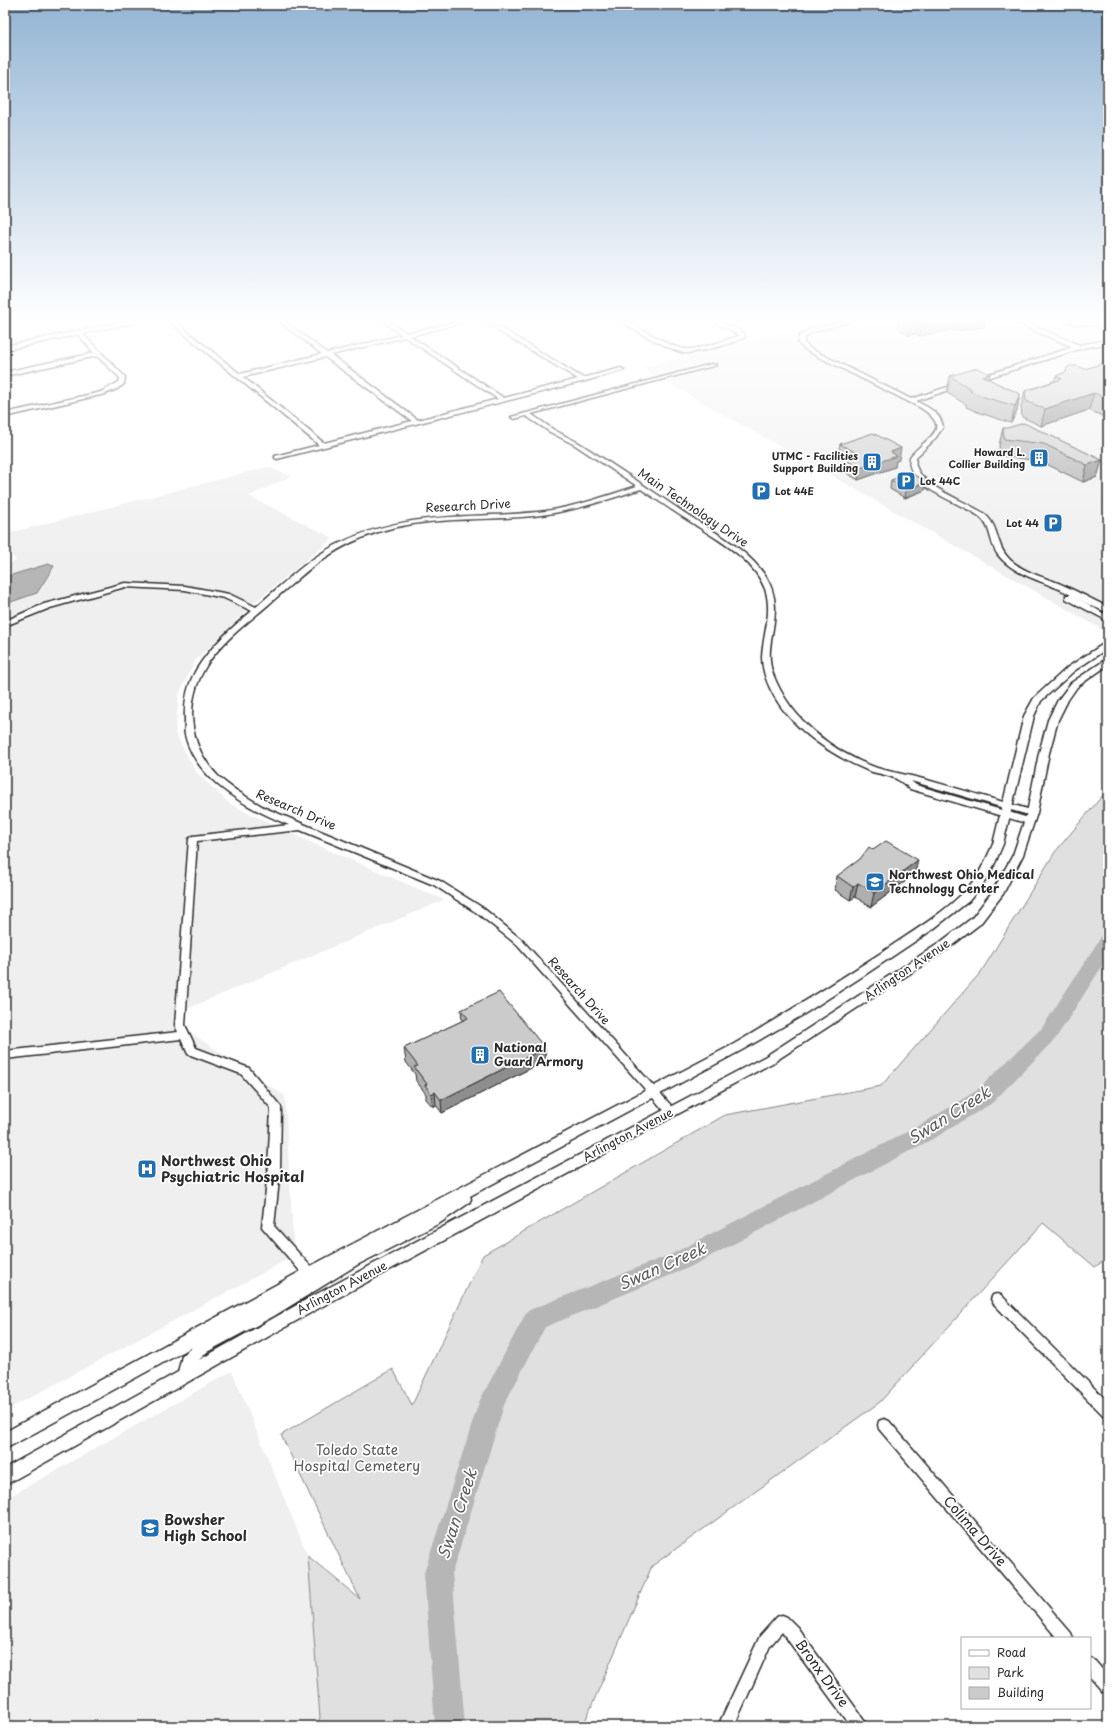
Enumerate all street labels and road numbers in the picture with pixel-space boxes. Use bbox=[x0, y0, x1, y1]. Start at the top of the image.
street label: Main Technology Drive bbox=[635, 463, 752, 551]
street label: Research Drive bbox=[425, 494, 512, 516]
street label: Research Drive bbox=[253, 784, 340, 834]
street label: Arlington Avenue bbox=[860, 934, 953, 1005]
street label: Research Drive bbox=[544, 952, 615, 1029]
street label: Arlington Avenue bbox=[579, 1103, 676, 1166]
street label: Arlington Avenue bbox=[293, 1256, 390, 1319]
street label: Colima Drive bbox=[939, 1491, 1012, 1571]
street label: Bronx Drive bbox=[790, 1634, 854, 1711]

